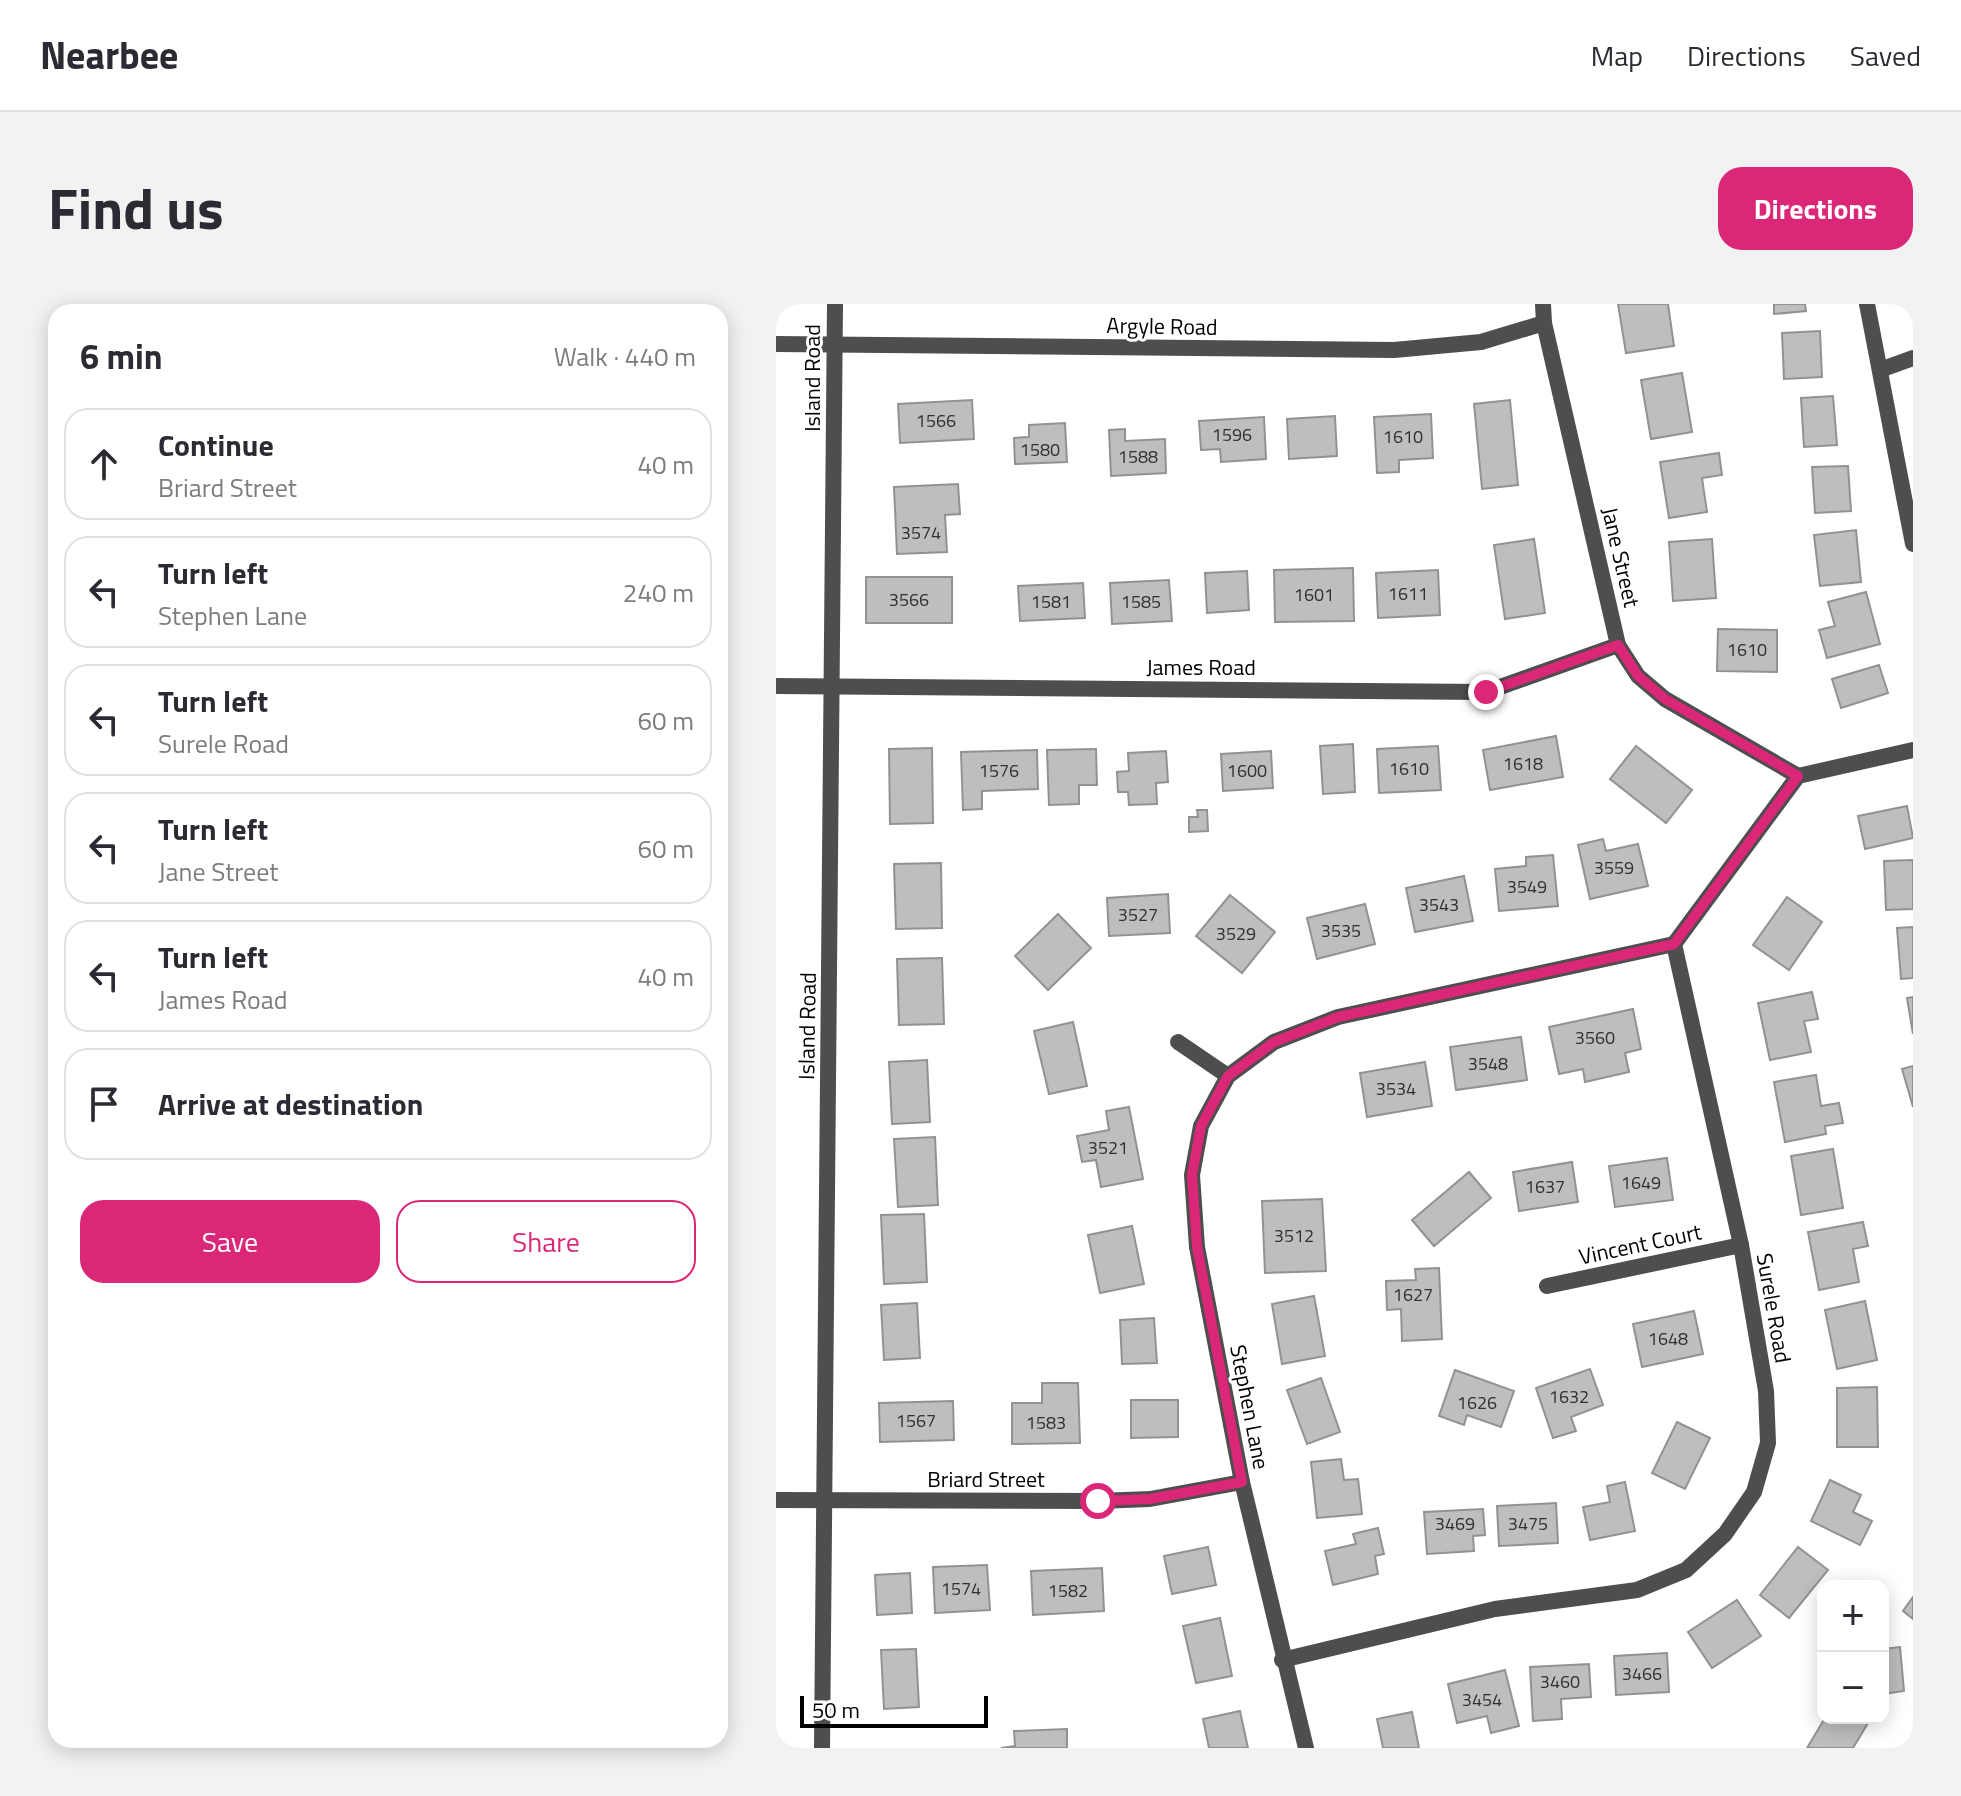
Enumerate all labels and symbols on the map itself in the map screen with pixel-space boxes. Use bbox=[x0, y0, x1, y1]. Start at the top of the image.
street label: Argyle Road bbox=[1106, 308, 1218, 344]
street label: Island Road bbox=[795, 324, 829, 432]
house number: 1566 bbox=[916, 407, 956, 434]
house number: 1596 bbox=[1212, 421, 1252, 448]
house number: 1610 bbox=[1383, 423, 1423, 450]
house number: 1580 bbox=[1020, 436, 1060, 463]
house number: 1588 bbox=[1118, 443, 1158, 470]
street label: Jane Street bbox=[1593, 504, 1649, 611]
house number: 3574 bbox=[901, 519, 941, 546]
house number: 1611 bbox=[1388, 580, 1428, 607]
house number: 1601 bbox=[1294, 581, 1334, 608]
house number: 3566 bbox=[889, 586, 929, 613]
house number: 1581 bbox=[1031, 588, 1071, 615]
house number: 1585 bbox=[1121, 588, 1161, 615]
house number: 1610 bbox=[1727, 636, 1767, 663]
street label: James Road bbox=[1146, 650, 1256, 684]
route end bbox=[1468, 674, 1504, 710]
house number: 1618 bbox=[1503, 750, 1543, 777]
house number: 1610 bbox=[1389, 755, 1429, 782]
house number: 1576 bbox=[979, 757, 1019, 784]
house number: 1600 bbox=[1227, 757, 1267, 784]
house number: 3559 bbox=[1594, 854, 1634, 881]
house number: 3549 bbox=[1507, 873, 1547, 900]
house number: 3543 bbox=[1419, 891, 1459, 918]
house number: 3527 bbox=[1118, 901, 1158, 928]
house number: 3535 bbox=[1321, 917, 1361, 944]
house number: 3529 bbox=[1216, 920, 1256, 947]
street label: Island Road bbox=[789, 972, 825, 1080]
house number: 3560 bbox=[1575, 1024, 1615, 1051]
house number: 3548 bbox=[1468, 1050, 1508, 1077]
house number: 3534 bbox=[1376, 1075, 1416, 1102]
house number: 3521 bbox=[1088, 1134, 1128, 1161]
house number: 1649 bbox=[1621, 1169, 1661, 1196]
house number: 1637 bbox=[1525, 1173, 1565, 1200]
street label: Vincent Court bbox=[1575, 1214, 1705, 1274]
house number: 3512 bbox=[1274, 1222, 1314, 1249]
street label: Surele Road bbox=[1748, 1250, 1800, 1366]
house number: 1627 bbox=[1393, 1281, 1433, 1308]
house number: 1648 bbox=[1648, 1325, 1688, 1352]
street label: Stephen Lane bbox=[1221, 1342, 1279, 1472]
house number: 1632 bbox=[1549, 1383, 1589, 1410]
house number: 1626 bbox=[1457, 1389, 1497, 1416]
house number: 1567 bbox=[896, 1407, 936, 1434]
house number: 1583 bbox=[1026, 1409, 1066, 1436]
street label: Briard Street bbox=[927, 1462, 1045, 1496]
route start bbox=[1080, 1483, 1116, 1519]
house number: 3469 bbox=[1435, 1510, 1475, 1537]
house number: 3475 bbox=[1508, 1510, 1548, 1537]
house number: 1574 bbox=[941, 1575, 981, 1602]
house number: 1582 bbox=[1048, 1577, 1088, 1604]
house number: 3466 bbox=[1622, 1660, 1662, 1687]
house number: 3460 bbox=[1540, 1668, 1580, 1695]
house number: 3454 bbox=[1462, 1686, 1502, 1713]
scale bar bbox=[800, 1692, 988, 1728]

